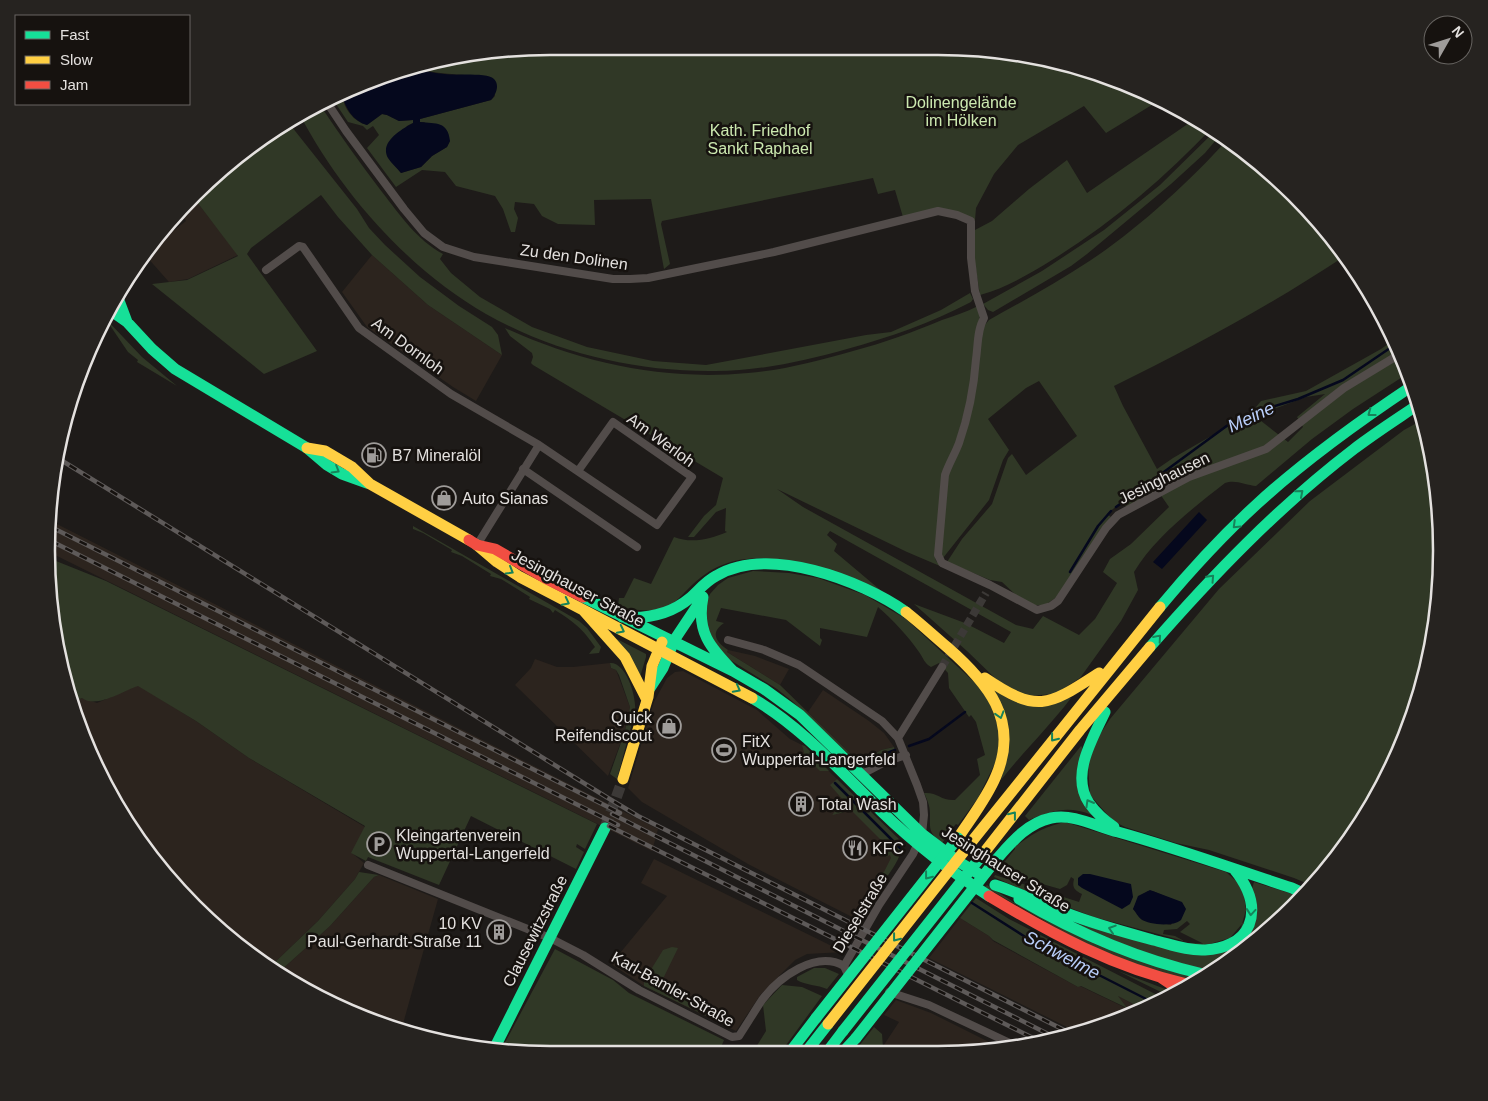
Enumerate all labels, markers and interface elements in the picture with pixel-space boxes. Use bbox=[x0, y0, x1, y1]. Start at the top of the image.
legend bbox=[15, 15, 190, 105]
north arrow bbox=[1423, 15, 1473, 65]
text: N bbox=[1449, 23, 1468, 41]
text: Fast bbox=[60, 26, 90, 43]
text: Slow bbox=[60, 51, 93, 68]
text: Jam bbox=[60, 76, 88, 93]
park label: Dolinengelände im Hölken bbox=[905, 94, 1017, 129]
park label: Kath. Friedhof Sankt Raphael bbox=[708, 122, 812, 157]
street label: Zu den Dolinen bbox=[519, 241, 629, 273]
street label: Am Dornloh bbox=[369, 314, 447, 378]
water label: Meine bbox=[1225, 398, 1277, 436]
one-way arrow bbox=[1367, 407, 1377, 416]
street label: Am Werloh bbox=[624, 410, 698, 470]
fuel station icon: B7 Mineralöl bbox=[361, 442, 387, 468]
place label: B7 Mineralöl bbox=[392, 447, 481, 464]
street label: Jesinghausen bbox=[1116, 449, 1212, 507]
one-way arrow bbox=[330, 464, 339, 473]
shop icon: Auto Sianas bbox=[431, 485, 457, 511]
place label: Auto Sianas bbox=[462, 490, 548, 507]
one-way arrow bbox=[1294, 490, 1303, 499]
one-way arrow bbox=[1233, 519, 1242, 528]
street label: Jesinghauser Straße bbox=[509, 546, 647, 630]
one-way arrow bbox=[505, 564, 514, 574]
one-way arrow bbox=[1205, 574, 1214, 583]
one-way arrow bbox=[561, 596, 570, 606]
one-way arrow bbox=[616, 624, 625, 634]
one-way arrow bbox=[1152, 635, 1160, 644]
one-way arrow bbox=[731, 683, 740, 693]
place label: Quick Reifendiscout bbox=[555, 709, 653, 744]
one-way arrow bbox=[995, 710, 1005, 719]
shop icon: Quick Reifendiscout bbox=[656, 713, 682, 739]
one-way arrow bbox=[1051, 732, 1060, 741]
place label: FitX Wuppertal-Langerfeld bbox=[742, 733, 896, 768]
sports icon: FitX Wuppertal-Langerfeld bbox=[711, 737, 737, 763]
building icon: Total Wash bbox=[788, 791, 814, 817]
place label: Total Wash bbox=[818, 796, 897, 813]
one-way arrow bbox=[1086, 799, 1096, 808]
one-way arrow bbox=[1008, 812, 1017, 821]
street label: Jesinghauser Straße bbox=[939, 823, 1073, 915]
place label: Kleingartenverein Wuppertal-Langerfeld bbox=[396, 827, 550, 862]
parking icon: Kleingartenverein Wuppertal-Langerfeld bbox=[366, 831, 392, 857]
restaurant icon: KFC bbox=[842, 835, 868, 861]
place label: KFC bbox=[872, 840, 904, 857]
street label: Dieselstraße bbox=[830, 870, 890, 956]
one-way arrow bbox=[925, 870, 933, 879]
street label: Clausewitzstraße bbox=[500, 872, 570, 990]
one-way arrow bbox=[1246, 908, 1257, 916]
place label: 10 KV Paul-Gerhardt-Straße 11 bbox=[307, 915, 482, 950]
building icon: 10 KV Paul-Gerhardt-Straße 11 bbox=[486, 919, 512, 945]
one-way arrow bbox=[1109, 925, 1117, 935]
water label: Schwelme bbox=[1021, 927, 1103, 983]
one-way arrow bbox=[893, 932, 901, 941]
street label: Karl-Bamler-Straße bbox=[609, 948, 737, 1030]

